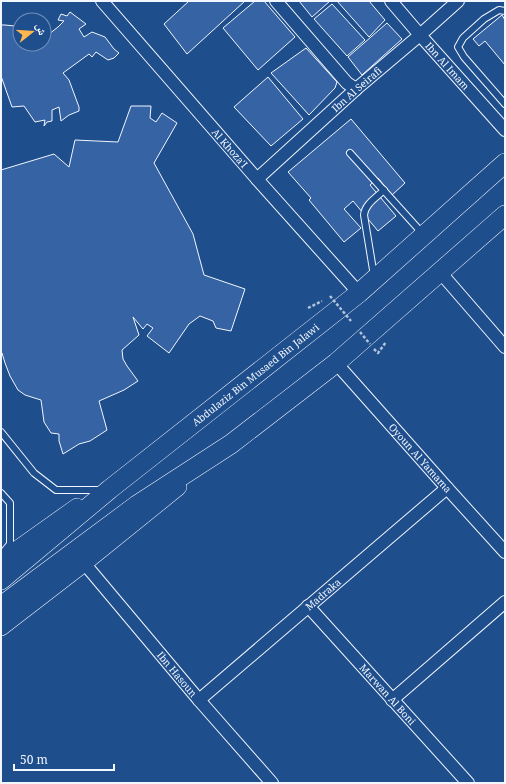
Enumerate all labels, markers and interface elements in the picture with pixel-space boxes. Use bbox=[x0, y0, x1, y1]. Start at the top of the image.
north arrow bbox=[12, 12, 52, 52]
text: ش bbox=[32, 21, 51, 37]
street label: Ibn Al Imam bbox=[422, 39, 473, 93]
street label: Ibn Al Seirafi bbox=[328, 63, 385, 115]
street label: Al Khoza'I bbox=[209, 125, 251, 171]
street label: Abdulaziz Bin Musaed Bin Jalawi bbox=[189, 320, 322, 429]
street label: Oyoun Al Yamama bbox=[386, 420, 455, 496]
street label: Madraka bbox=[302, 575, 344, 613]
street label: Ibn Hasoun bbox=[154, 648, 201, 700]
street label: Marwan Al Boni bbox=[357, 661, 420, 728]
scale bar bbox=[14, 746, 114, 772]
text: 50 m bbox=[20, 751, 48, 768]

